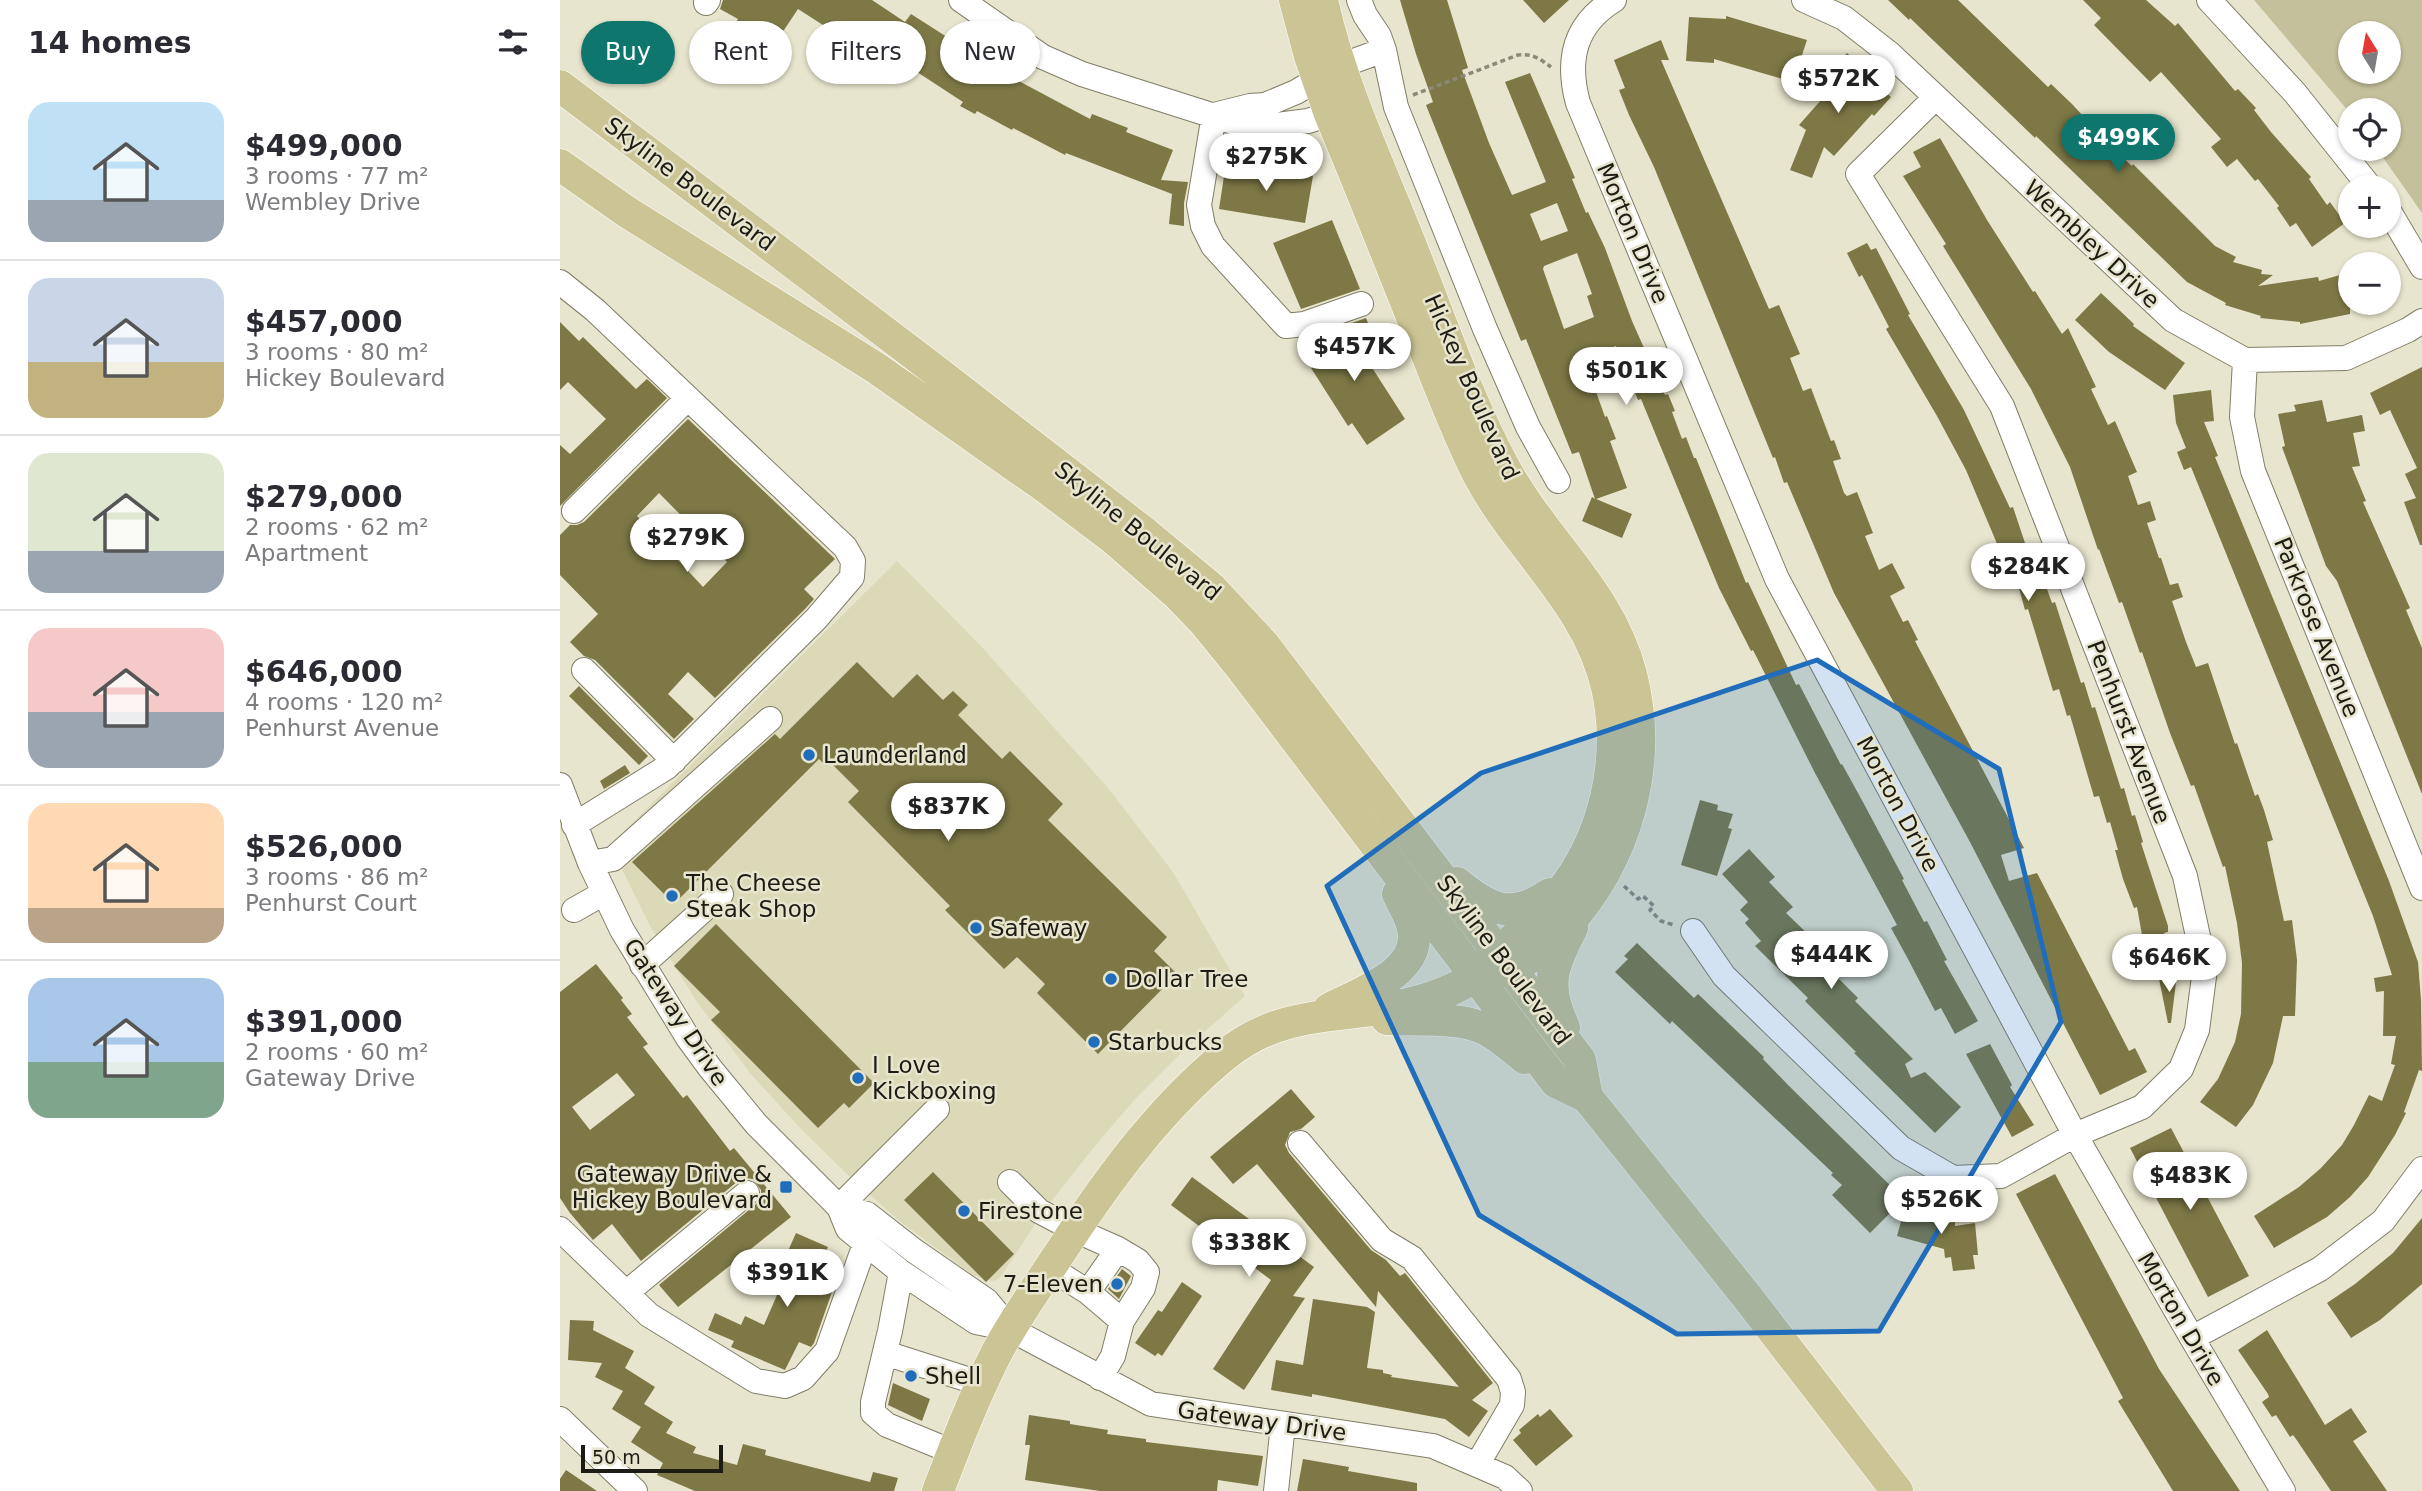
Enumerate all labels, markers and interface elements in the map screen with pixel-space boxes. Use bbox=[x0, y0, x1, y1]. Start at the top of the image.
chip: Buy bbox=[581, 21, 675, 84]
chip: Rent bbox=[689, 21, 792, 84]
chip: Filters bbox=[806, 21, 926, 84]
chip: New bbox=[940, 21, 1040, 84]
north arrow bbox=[2338, 21, 2401, 84]
map controls bbox=[2338, 21, 2401, 315]
icon: filters bbox=[494, 23, 532, 61]
text: 14 homes bbox=[28, 25, 192, 60]
pin: $572K bbox=[1789, 55, 1887, 115]
text: $572K bbox=[1797, 65, 1879, 91]
button: locate bbox=[2338, 98, 2401, 161]
street label: Skyline Boulevard bbox=[600, 112, 780, 256]
pin: $499K bbox=[2069, 114, 2167, 174]
text: $499K bbox=[2077, 124, 2159, 150]
text: $499,000 bbox=[245, 128, 403, 163]
icon: home bbox=[84, 130, 168, 214]
pin: $275K bbox=[1217, 134, 1315, 193]
text: $275K bbox=[1225, 143, 1307, 169]
street label: Morton Drive bbox=[1592, 159, 1674, 307]
text: 3 rooms · 77 m² bbox=[245, 163, 429, 189]
street label: Wembley Drive bbox=[2019, 175, 2165, 313]
button: + bbox=[2338, 175, 2401, 238]
text: Wembley Drive bbox=[245, 189, 420, 215]
button: − bbox=[2338, 252, 2401, 315]
street label: Hickey Boulevard bbox=[1419, 290, 1525, 484]
text: $457,000 bbox=[245, 304, 403, 339]
icon: home bbox=[84, 306, 168, 390]
pin: $457K bbox=[1305, 324, 1403, 383]
text: $457K bbox=[1313, 333, 1395, 359]
text: 3 rooms · 80 m² bbox=[245, 339, 429, 365]
pin: $501K bbox=[1577, 348, 1675, 407]
text: $501K bbox=[1585, 357, 1667, 383]
text: Hickey Boulevard bbox=[245, 365, 445, 391]
street label: Skyline Boulevard bbox=[1050, 456, 1226, 606]
text: $279,000 bbox=[245, 479, 403, 514]
icon: home bbox=[84, 481, 168, 565]
text: 2 rooms · 62 m² bbox=[245, 514, 429, 540]
pin: $279K bbox=[638, 514, 736, 574]
text: $279K bbox=[646, 524, 728, 550]
street label: Parkrose Avenue bbox=[2269, 533, 2365, 721]
text: Apartment bbox=[245, 540, 368, 566]
pin: $284K bbox=[1979, 544, 2077, 603]
text: $284K bbox=[1987, 553, 2069, 579]
street label: Penhurst Avenue bbox=[2082, 637, 2176, 827]
text: $646,000 bbox=[245, 654, 403, 689]
icon: home bbox=[84, 656, 168, 740]
text: 4 rooms · 120 m² bbox=[245, 689, 443, 715]
text: Penhurst Avenue bbox=[245, 715, 439, 741]
street label: Morton Drive bbox=[1851, 732, 1945, 876]
place label: Launderland bbox=[823, 742, 967, 768]
marker: Launderland bbox=[801, 747, 817, 763]
pin: $837K bbox=[899, 784, 997, 843]
text: $837K bbox=[907, 793, 989, 819]
text: $526,000 bbox=[245, 829, 403, 864]
icon: home bbox=[84, 831, 168, 915]
text: 3 rooms · 86 m² bbox=[245, 864, 429, 890]
place label: The Cheese Steak Shop bbox=[685, 870, 821, 922]
street label: Skyline Boulevard bbox=[1432, 870, 1576, 1050]
marker: The Cheese Steak Shop bbox=[664, 888, 680, 904]
text: Penhurst Court bbox=[245, 890, 417, 916]
place label: Safeway bbox=[990, 915, 1087, 941]
marker: Safeway bbox=[968, 920, 984, 936]
pin: $444K bbox=[1782, 932, 1880, 991]
street label: Gateway Drive bbox=[619, 934, 733, 1090]
pin: $646K bbox=[2120, 934, 2218, 994]
text: $444K bbox=[1790, 941, 1872, 967]
text: $646K bbox=[2128, 944, 2210, 970]
place label: Dollar Tree bbox=[1125, 966, 1248, 992]
marker: Dollar Tree bbox=[1103, 971, 1119, 987]
text: $391,000 bbox=[245, 1004, 403, 1039]
icon: home bbox=[84, 1006, 168, 1090]
place label: Starbucks bbox=[1108, 1029, 1222, 1055]
marker: Starbucks bbox=[1086, 1034, 1102, 1050]
text: 2 rooms · 60 m² bbox=[245, 1039, 429, 1065]
place label: I Love Kickboxing bbox=[872, 1052, 997, 1104]
text: Gateway Drive bbox=[245, 1065, 415, 1091]
marker: I Love Kickboxing bbox=[850, 1070, 866, 1086]
pin: $483K bbox=[2141, 1152, 2239, 1212]
place label: Gateway Drive & Hickey Boulevard bbox=[572, 1161, 772, 1213]
text: $483K bbox=[2149, 1162, 2231, 1188]
pin: $526K bbox=[1892, 1176, 1990, 1236]
marker: Gateway Drive & Hickey Boulevard bbox=[778, 1179, 794, 1195]
text: $526K bbox=[1900, 1186, 1982, 1212]
place label: Firestone bbox=[978, 1198, 1083, 1224]
marker: Firestone bbox=[956, 1203, 972, 1219]
pin: $338K bbox=[1200, 1220, 1298, 1279]
text: $338K bbox=[1208, 1229, 1290, 1255]
street label: Morton Drive bbox=[2132, 1248, 2230, 1390]
pin: $391K bbox=[738, 1250, 836, 1309]
text: $391K bbox=[746, 1259, 828, 1285]
place label: 7-Eleven bbox=[1003, 1271, 1103, 1297]
marker: 7-Eleven bbox=[1109, 1276, 1125, 1292]
place label: Shell bbox=[925, 1363, 981, 1389]
marker: Shell bbox=[903, 1368, 919, 1384]
street label: Gateway Drive bbox=[1176, 1396, 1348, 1446]
scale bar bbox=[581, 1442, 723, 1474]
text: 50 m bbox=[592, 1446, 641, 1468]

